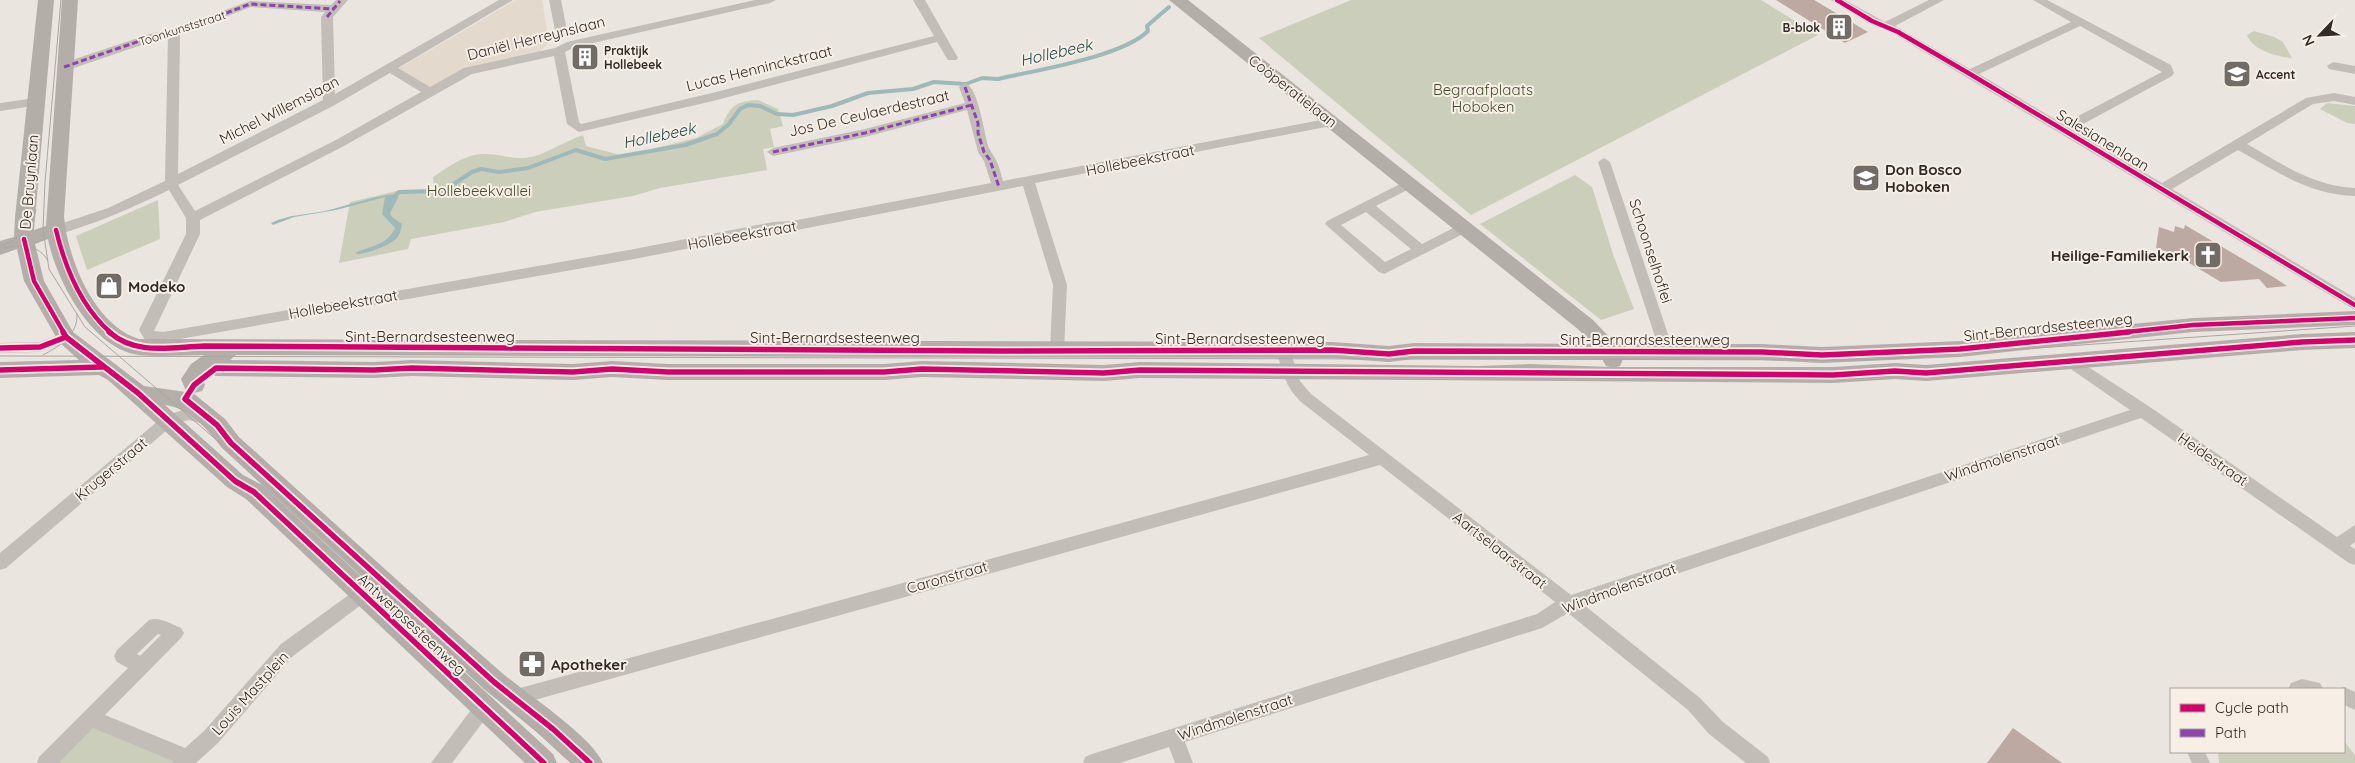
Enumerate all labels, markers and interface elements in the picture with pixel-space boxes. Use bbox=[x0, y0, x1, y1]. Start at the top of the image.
street label: Toonkunststraat bbox=[137, 7, 227, 49]
north arrow bbox=[2295, 10, 2345, 60]
street label: Daniël Herreynslaan bbox=[465, 12, 607, 64]
building icon: B-blok bbox=[1824, 12, 1854, 42]
place label: B-blok bbox=[1782, 20, 1820, 35]
text: N bbox=[2298, 32, 2319, 49]
water label: Hollebeek bbox=[1018, 34, 1096, 70]
street label: Lucas Henninckstraat bbox=[684, 41, 834, 95]
building icon: Praktijk Hollebeek bbox=[570, 42, 600, 72]
place label: Praktijk Hollebeek bbox=[604, 43, 662, 72]
street label: Coöperatielaan bbox=[1245, 50, 1341, 132]
school or university icon: Accent bbox=[2222, 59, 2252, 89]
place label: Accent bbox=[2256, 67, 2295, 82]
street label: Michel Willemslaan bbox=[216, 72, 342, 148]
park label: Begraafplaats Hoboken bbox=[1433, 80, 1533, 116]
street label: Jos De Ceulaerdestraat bbox=[787, 85, 951, 141]
street label: Salesianenlaan bbox=[2053, 105, 2153, 175]
water label: Hollebeek bbox=[621, 117, 699, 152]
street label: De Bruynlaan bbox=[15, 134, 43, 230]
street label: Hollebeekstraat bbox=[1084, 140, 1196, 180]
place label: Don Bosco Hoboken bbox=[1885, 160, 1962, 196]
school or university icon: Don Bosco Hoboken bbox=[1851, 163, 1881, 193]
park label: Hollebeekvallei bbox=[427, 181, 531, 200]
street label: Schoonselhoflei bbox=[1625, 196, 1677, 306]
street label: Hollebeekstraat bbox=[686, 216, 798, 254]
church icon: Heilige-Familiekerk bbox=[2193, 240, 2223, 270]
place label: Heilige-Familiekerk bbox=[2051, 246, 2189, 265]
shop icon: Modeko bbox=[94, 271, 124, 301]
place label: Modeko bbox=[128, 277, 185, 296]
street label: Hollebeekstraat bbox=[287, 285, 399, 323]
street label: Sint-Bernardsesteenweg bbox=[1963, 309, 2133, 345]
street label: Sint-Bernardsesteenweg bbox=[345, 327, 515, 346]
street label: Sint-Bernardsesteenweg bbox=[750, 328, 920, 347]
street label: Sint-Bernardsesteenweg bbox=[1155, 329, 1325, 348]
street label: Sint-Bernardsesteenweg bbox=[1560, 330, 1730, 349]
street label: Heidestraat bbox=[2174, 428, 2252, 490]
street label: Windmolenstraat bbox=[1942, 430, 2062, 486]
street label: Krugerstraat bbox=[71, 433, 151, 505]
street label: Aartselaarstraat bbox=[1449, 507, 1551, 593]
street label: Caronstraat bbox=[904, 556, 990, 598]
street label: Windmolenstraat bbox=[1559, 559, 1679, 617]
street label: Antwerpsesteenweg bbox=[354, 569, 470, 679]
street label: Louis Mastplein bbox=[207, 647, 293, 739]
pharmacy icon: Apotheker bbox=[517, 649, 547, 679]
place label: Apotheker bbox=[551, 655, 627, 674]
legend bbox=[2170, 688, 2345, 753]
street label: Windmolenstraat bbox=[1175, 689, 1295, 745]
text: Cycle path bbox=[2215, 698, 2289, 717]
text: Path bbox=[2215, 723, 2247, 742]

